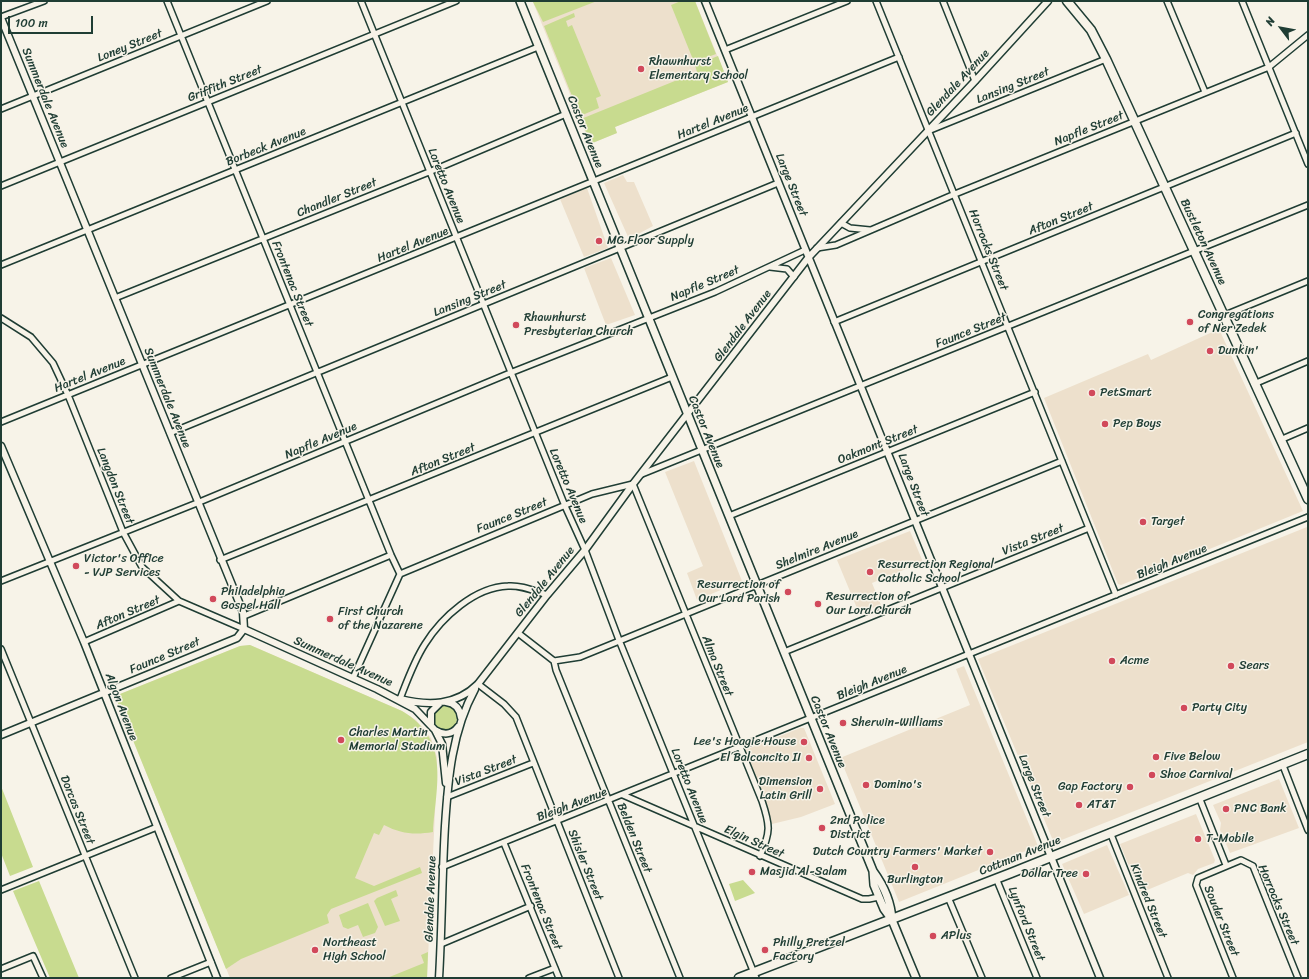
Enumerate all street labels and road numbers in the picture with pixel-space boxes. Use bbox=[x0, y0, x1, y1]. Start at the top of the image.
street label: Loney Street bbox=[96, 26, 164, 66]
street label: Summerdale Avenue bbox=[18, 46, 72, 150]
street label: Glendale Avenue bbox=[923, 46, 993, 120]
street label: Griffith Street bbox=[186, 62, 264, 106]
street label: Lansing Street bbox=[974, 65, 1052, 107]
street label: Castor Avenue bbox=[564, 94, 606, 170]
street label: Hartel Avenue bbox=[675, 101, 751, 143]
street label: Napfle Street bbox=[1052, 109, 1126, 149]
street label: Borbeck Avenue bbox=[224, 124, 308, 170]
street label: Loretto Avenue bbox=[424, 146, 468, 226]
street label: Large Street bbox=[772, 151, 810, 219]
street label: Chandler Street bbox=[295, 175, 379, 221]
street label: Bustleton Avenue bbox=[1177, 197, 1229, 287]
street label: Afton Street bbox=[1027, 199, 1095, 239]
street label: Horrocks Street bbox=[965, 207, 1011, 293]
street label: Hartel Avenue bbox=[375, 224, 451, 266]
street label: Frontenac Street bbox=[268, 239, 316, 329]
street label: Napfle Street bbox=[668, 263, 742, 305]
street label: Lansing Street bbox=[431, 278, 509, 320]
street label: Glendale Avenue bbox=[711, 287, 775, 365]
street label: Faunce Street bbox=[933, 310, 1009, 352]
street label: Summerdale Avenue bbox=[140, 346, 194, 450]
street label: Hartel Avenue bbox=[52, 354, 128, 396]
street label: Castor Avenue bbox=[685, 394, 727, 470]
street label: Napfle Avenue bbox=[283, 419, 359, 463]
street label: Oakmont Street bbox=[836, 422, 920, 468]
street label: Afton Street bbox=[409, 440, 477, 480]
street label: Langdon Street bbox=[93, 446, 137, 526]
street label: Loretto Avenue bbox=[546, 446, 590, 526]
street label: Large Street bbox=[894, 451, 932, 519]
street label: Faunce Street bbox=[474, 495, 550, 537]
street label: Vista Street bbox=[1000, 521, 1066, 559]
street label: Shelmire Avenue bbox=[773, 527, 861, 573]
street label: Bleigh Avenue bbox=[1135, 541, 1209, 583]
street label: Glendale Avenue bbox=[512, 544, 578, 620]
street label: Afton Street bbox=[94, 593, 162, 633]
street label: Alma Street bbox=[698, 633, 736, 699]
street label: Summerdale Avenue bbox=[291, 634, 395, 690]
street label: Faunce Street bbox=[128, 635, 202, 677]
street label: Bleigh Avenue bbox=[835, 662, 909, 704]
street label: Algon Avenue bbox=[101, 671, 141, 743]
street label: Castor Avenue bbox=[807, 694, 849, 770]
street label: Loretto Avenue bbox=[667, 746, 711, 826]
street label: Large Street bbox=[1015, 752, 1053, 820]
street label: Vista Street bbox=[453, 753, 519, 789]
street label: Dorcas Street bbox=[57, 773, 97, 847]
street label: Bleigh Avenue bbox=[535, 785, 609, 825]
street label: Belden Street bbox=[613, 801, 655, 875]
street label: Elgin Street bbox=[722, 822, 786, 862]
street label: Shisler Street bbox=[564, 827, 606, 903]
street label: Cottman Avenue bbox=[977, 833, 1063, 879]
street label: Glendale Avenue bbox=[422, 856, 440, 942]
street label: Frontenac Street bbox=[517, 862, 565, 952]
street label: Kindred Street bbox=[1127, 862, 1169, 940]
street label: Horrocks Street bbox=[1254, 862, 1302, 948]
street label: Souder Street bbox=[1200, 883, 1242, 959]
street label: Lynford Street bbox=[1005, 885, 1047, 963]

